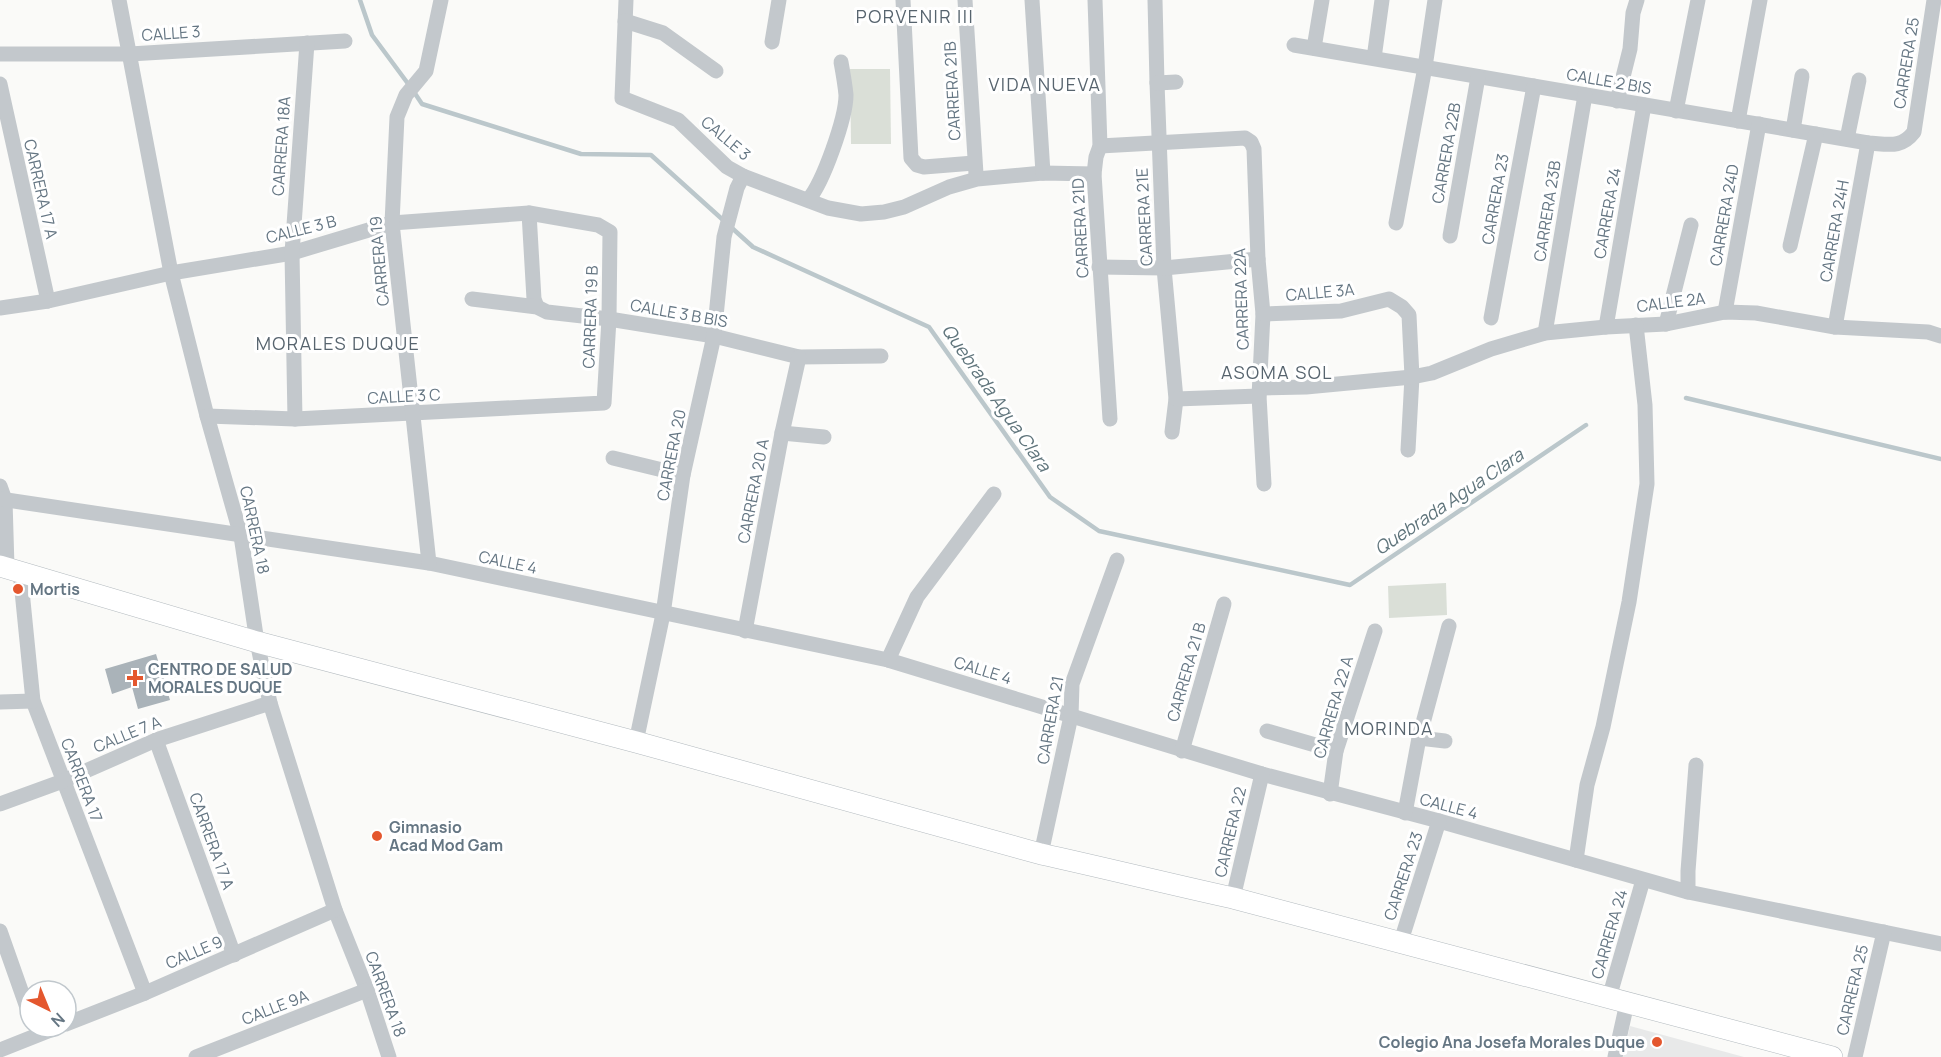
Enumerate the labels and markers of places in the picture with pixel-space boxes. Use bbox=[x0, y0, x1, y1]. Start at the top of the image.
place label: Mortis bbox=[30, 578, 80, 600]
marker: Mortis bbox=[11, 582, 25, 596]
place label: CENTRO DE SALUD MORALES DUQUE bbox=[148, 658, 292, 698]
marker: CENTRO DE SALUD MORALES DUQUE bbox=[126, 669, 144, 687]
place label: Gimnasio Acad Mod Gam bbox=[389, 816, 503, 856]
marker: Gimnasio Acad Mod Gam bbox=[370, 829, 384, 843]
place label: Colegio Ana Josefa Morales Duque bbox=[1379, 1031, 1645, 1053]
marker: Colegio Ana Josefa Morales Duque bbox=[1650, 1035, 1664, 1049]

